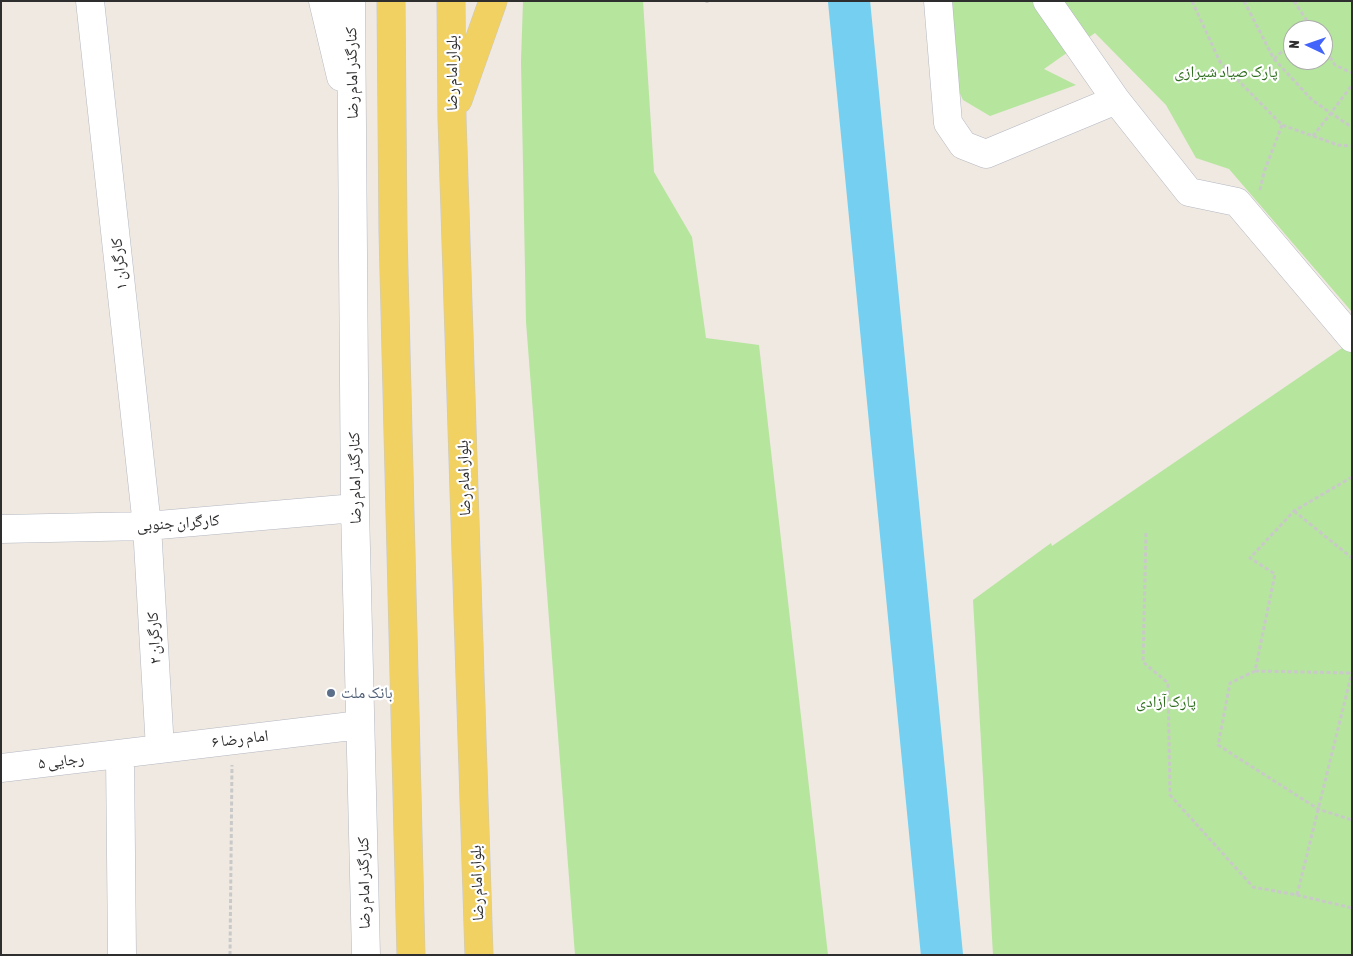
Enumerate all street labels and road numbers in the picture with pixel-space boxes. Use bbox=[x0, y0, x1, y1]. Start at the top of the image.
street label: کنارگذر امام رضا bbox=[342, 27, 362, 119]
street label: بلوار امام رضا bbox=[442, 35, 462, 111]
street label: کارگران ۱ bbox=[107, 237, 131, 291]
street label: کنارگذر امام رضا bbox=[345, 432, 365, 524]
street label: بلوار امام رضا bbox=[453, 440, 475, 516]
street label: کارگران جنوبی bbox=[136, 511, 220, 535]
street label: کارگران ۲ bbox=[143, 611, 165, 665]
street label: امام رضا ۶ bbox=[210, 726, 270, 752]
street label: رجایی ۵ bbox=[37, 749, 85, 773]
street label: کنارگذر امام رضا bbox=[354, 837, 374, 929]
street label: بلوار امام رضا bbox=[466, 845, 488, 921]

